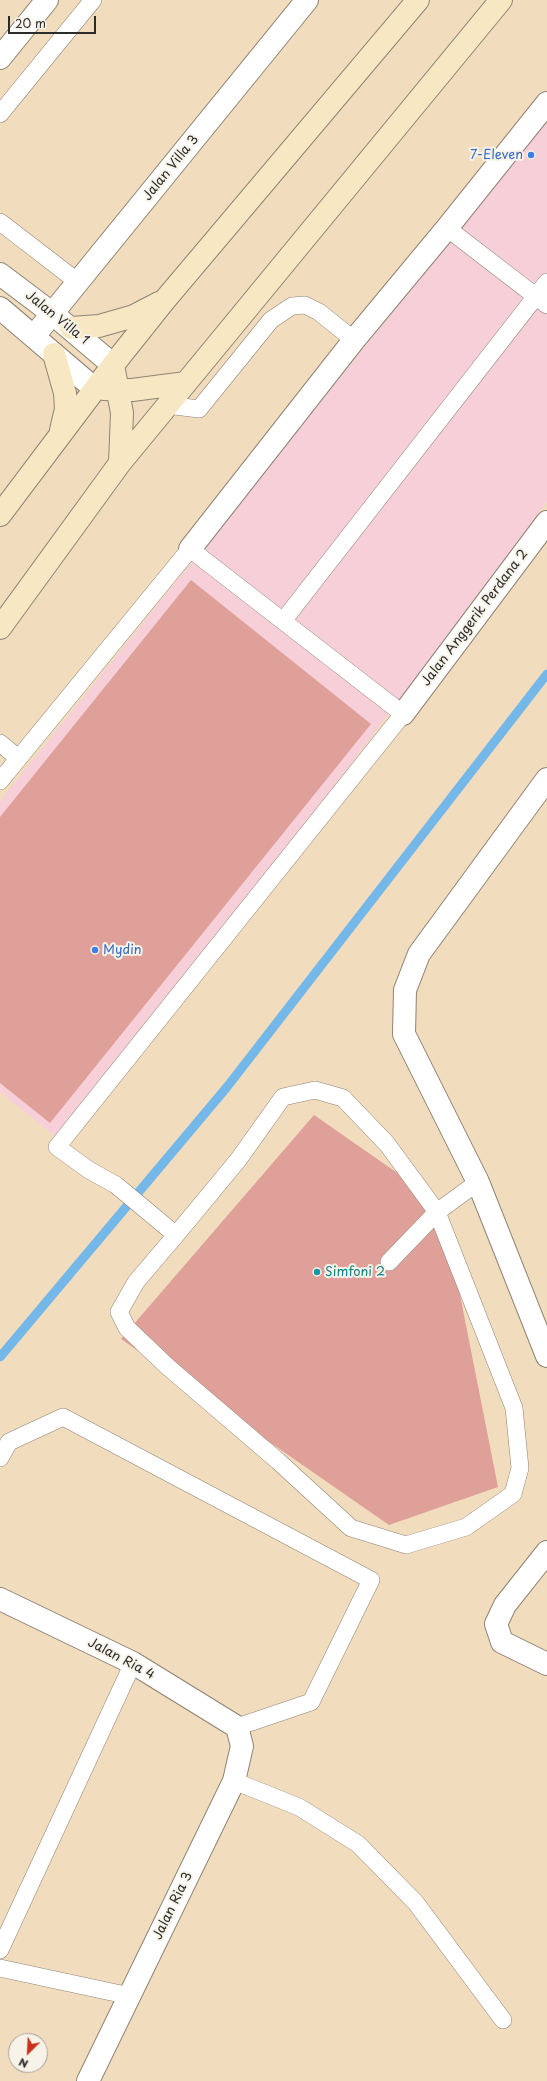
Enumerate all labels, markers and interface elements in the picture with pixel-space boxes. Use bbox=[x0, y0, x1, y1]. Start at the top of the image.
scale bar bbox=[10, 8, 98, 34]
text: 20 m bbox=[15, 14, 46, 32]
street label: Jalan Villa 3 bbox=[140, 132, 202, 204]
place label: 7-Eleven bbox=[470, 147, 523, 163]
marker: 7-Eleven bbox=[526, 150, 536, 160]
street label: Jalan Villa 1 bbox=[22, 288, 92, 348]
street label: Jalan Anggerik Perdana 2 bbox=[419, 547, 531, 689]
place label: Mydin bbox=[103, 942, 142, 958]
marker: Mydin bbox=[90, 945, 100, 955]
place label: Simfoni 2 bbox=[325, 1264, 385, 1280]
marker: Simfoni 2 bbox=[312, 1267, 322, 1277]
street label: Jalan Ria 4 bbox=[85, 1635, 157, 1683]
street label: Jalan Ria 3 bbox=[150, 1870, 196, 1942]
north arrow bbox=[8, 2033, 48, 2073]
text: N bbox=[16, 2054, 31, 2073]

